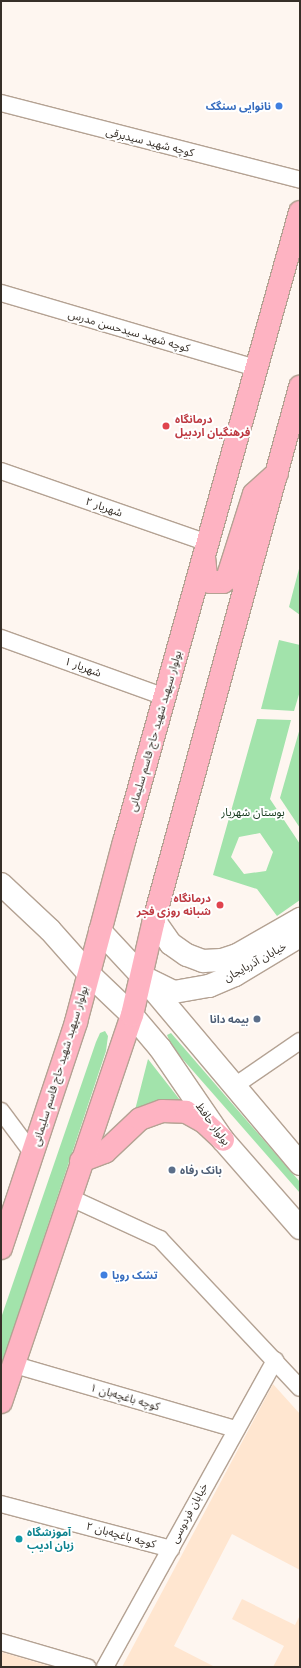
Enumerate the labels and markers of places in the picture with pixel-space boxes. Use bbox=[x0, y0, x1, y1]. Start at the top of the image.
place label: نانوایی سنگک bbox=[206, 99, 271, 113]
marker: نانوایی سنگک bbox=[274, 101, 284, 111]
place label: درمانگاه فرهنگیان اردبیل bbox=[175, 413, 250, 439]
marker: درمانگاه فرهنگیان اردبیل bbox=[160, 420, 172, 432]
place label: درمانگاه شبانه روزی فجر bbox=[137, 892, 211, 918]
marker: درمانگاه شبانه روزی فجر bbox=[214, 899, 226, 911]
place label: بیمه دانا bbox=[210, 1012, 249, 1026]
marker: بیمه دانا bbox=[252, 1014, 262, 1024]
place label: بانک رفاه bbox=[180, 1163, 222, 1177]
marker: بانک رفاه bbox=[167, 1165, 177, 1175]
place label: تشک رویا bbox=[112, 1268, 158, 1282]
marker: تشک رویا bbox=[99, 1270, 109, 1280]
place label: آموزشگاه زبان ادیب bbox=[27, 1526, 74, 1552]
marker: آموزشگاه زبان ادیب bbox=[14, 1534, 24, 1544]

